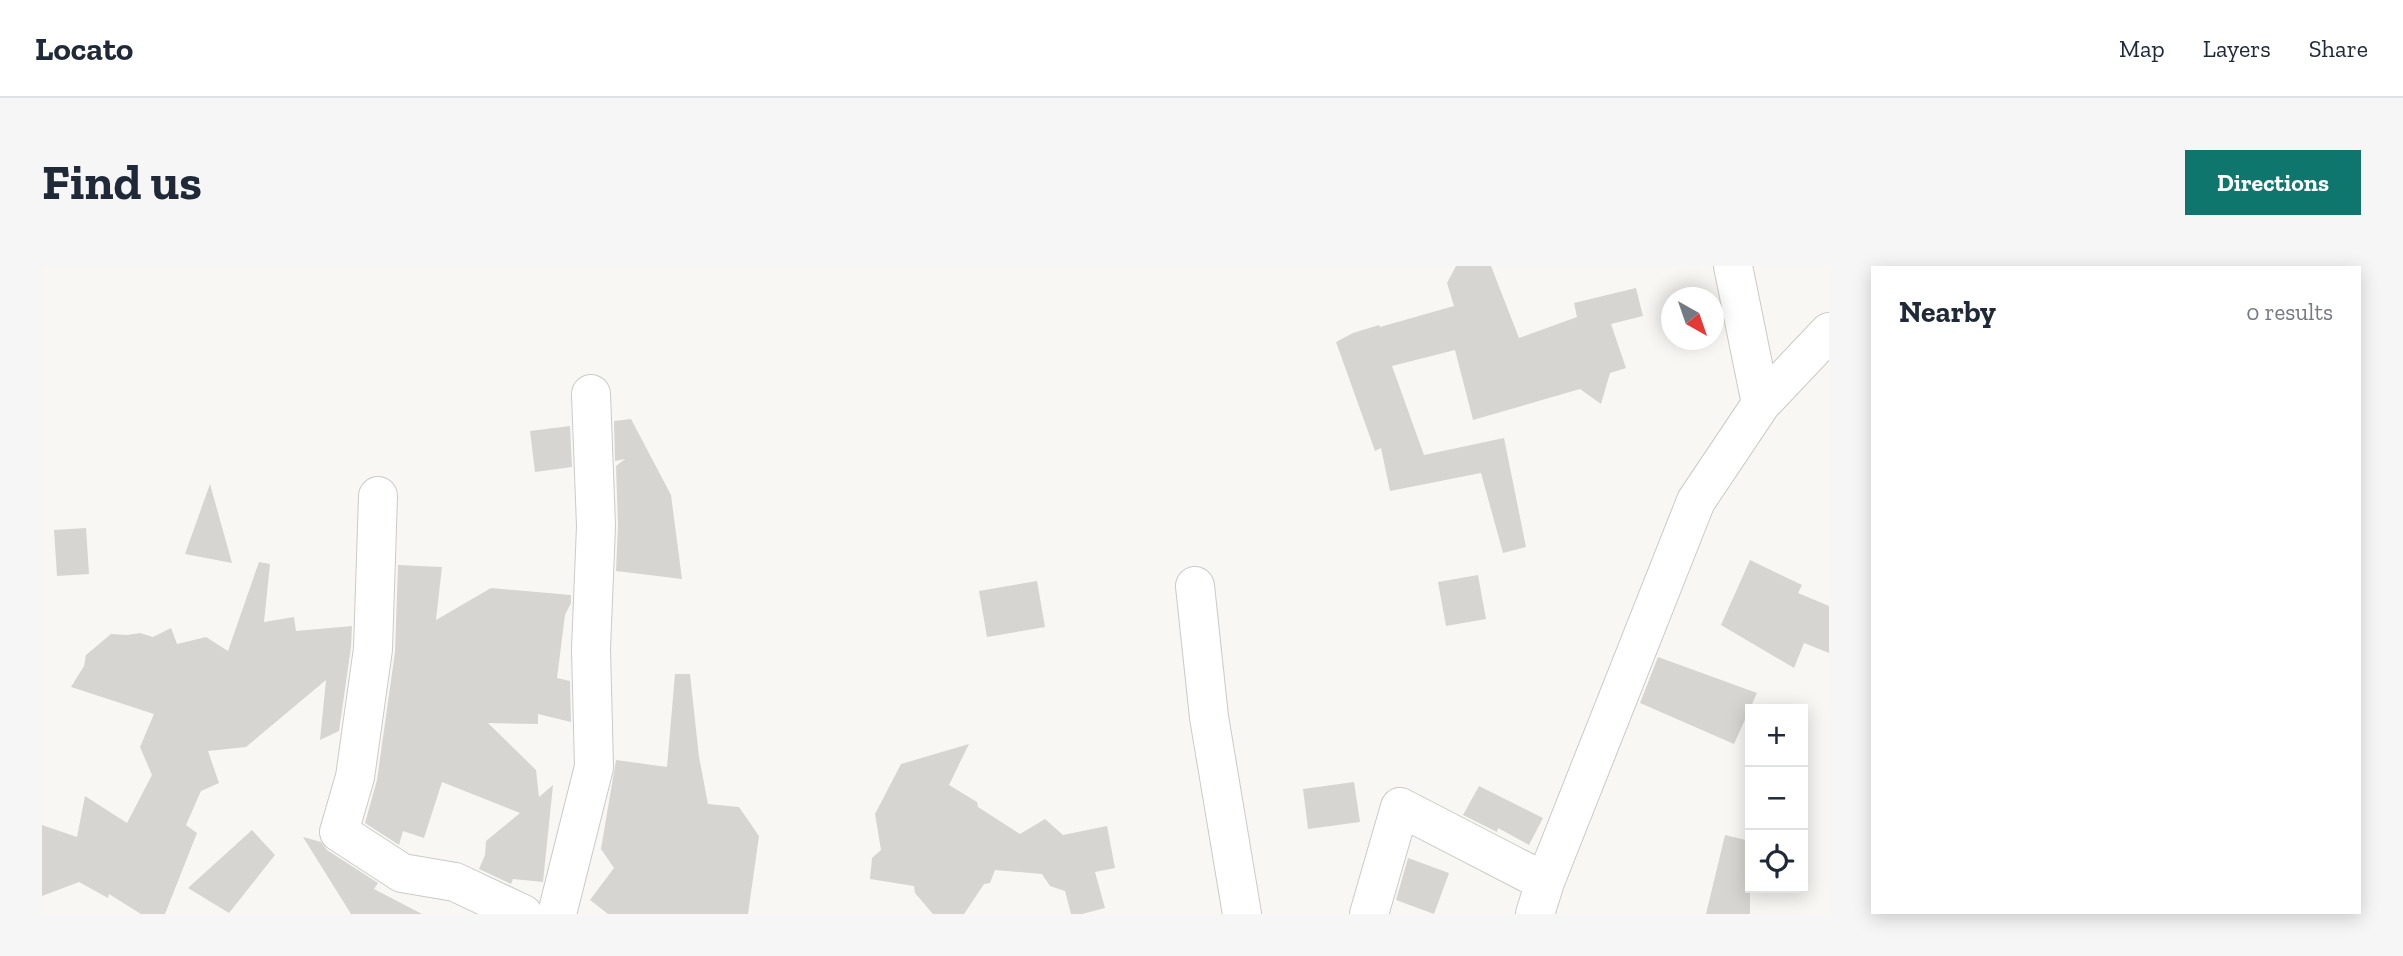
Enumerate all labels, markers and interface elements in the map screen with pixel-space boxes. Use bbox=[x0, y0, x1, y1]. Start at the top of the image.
text: Locato bbox=[35, 29, 133, 68]
text: Map bbox=[2119, 34, 2165, 63]
text: Layers bbox=[2203, 34, 2271, 63]
text: Share bbox=[2309, 34, 2368, 63]
button: Directions bbox=[2185, 150, 2361, 215]
text: Find us bbox=[42, 153, 202, 212]
north arrow bbox=[1661, 287, 1724, 350]
text: Nearby bbox=[1899, 294, 1996, 330]
text: 0 results bbox=[2246, 298, 2333, 326]
map controls bbox=[1745, 704, 1808, 893]
button: + bbox=[1745, 704, 1808, 767]
button: − bbox=[1745, 767, 1808, 830]
button: locate bbox=[1745, 830, 1808, 893]

